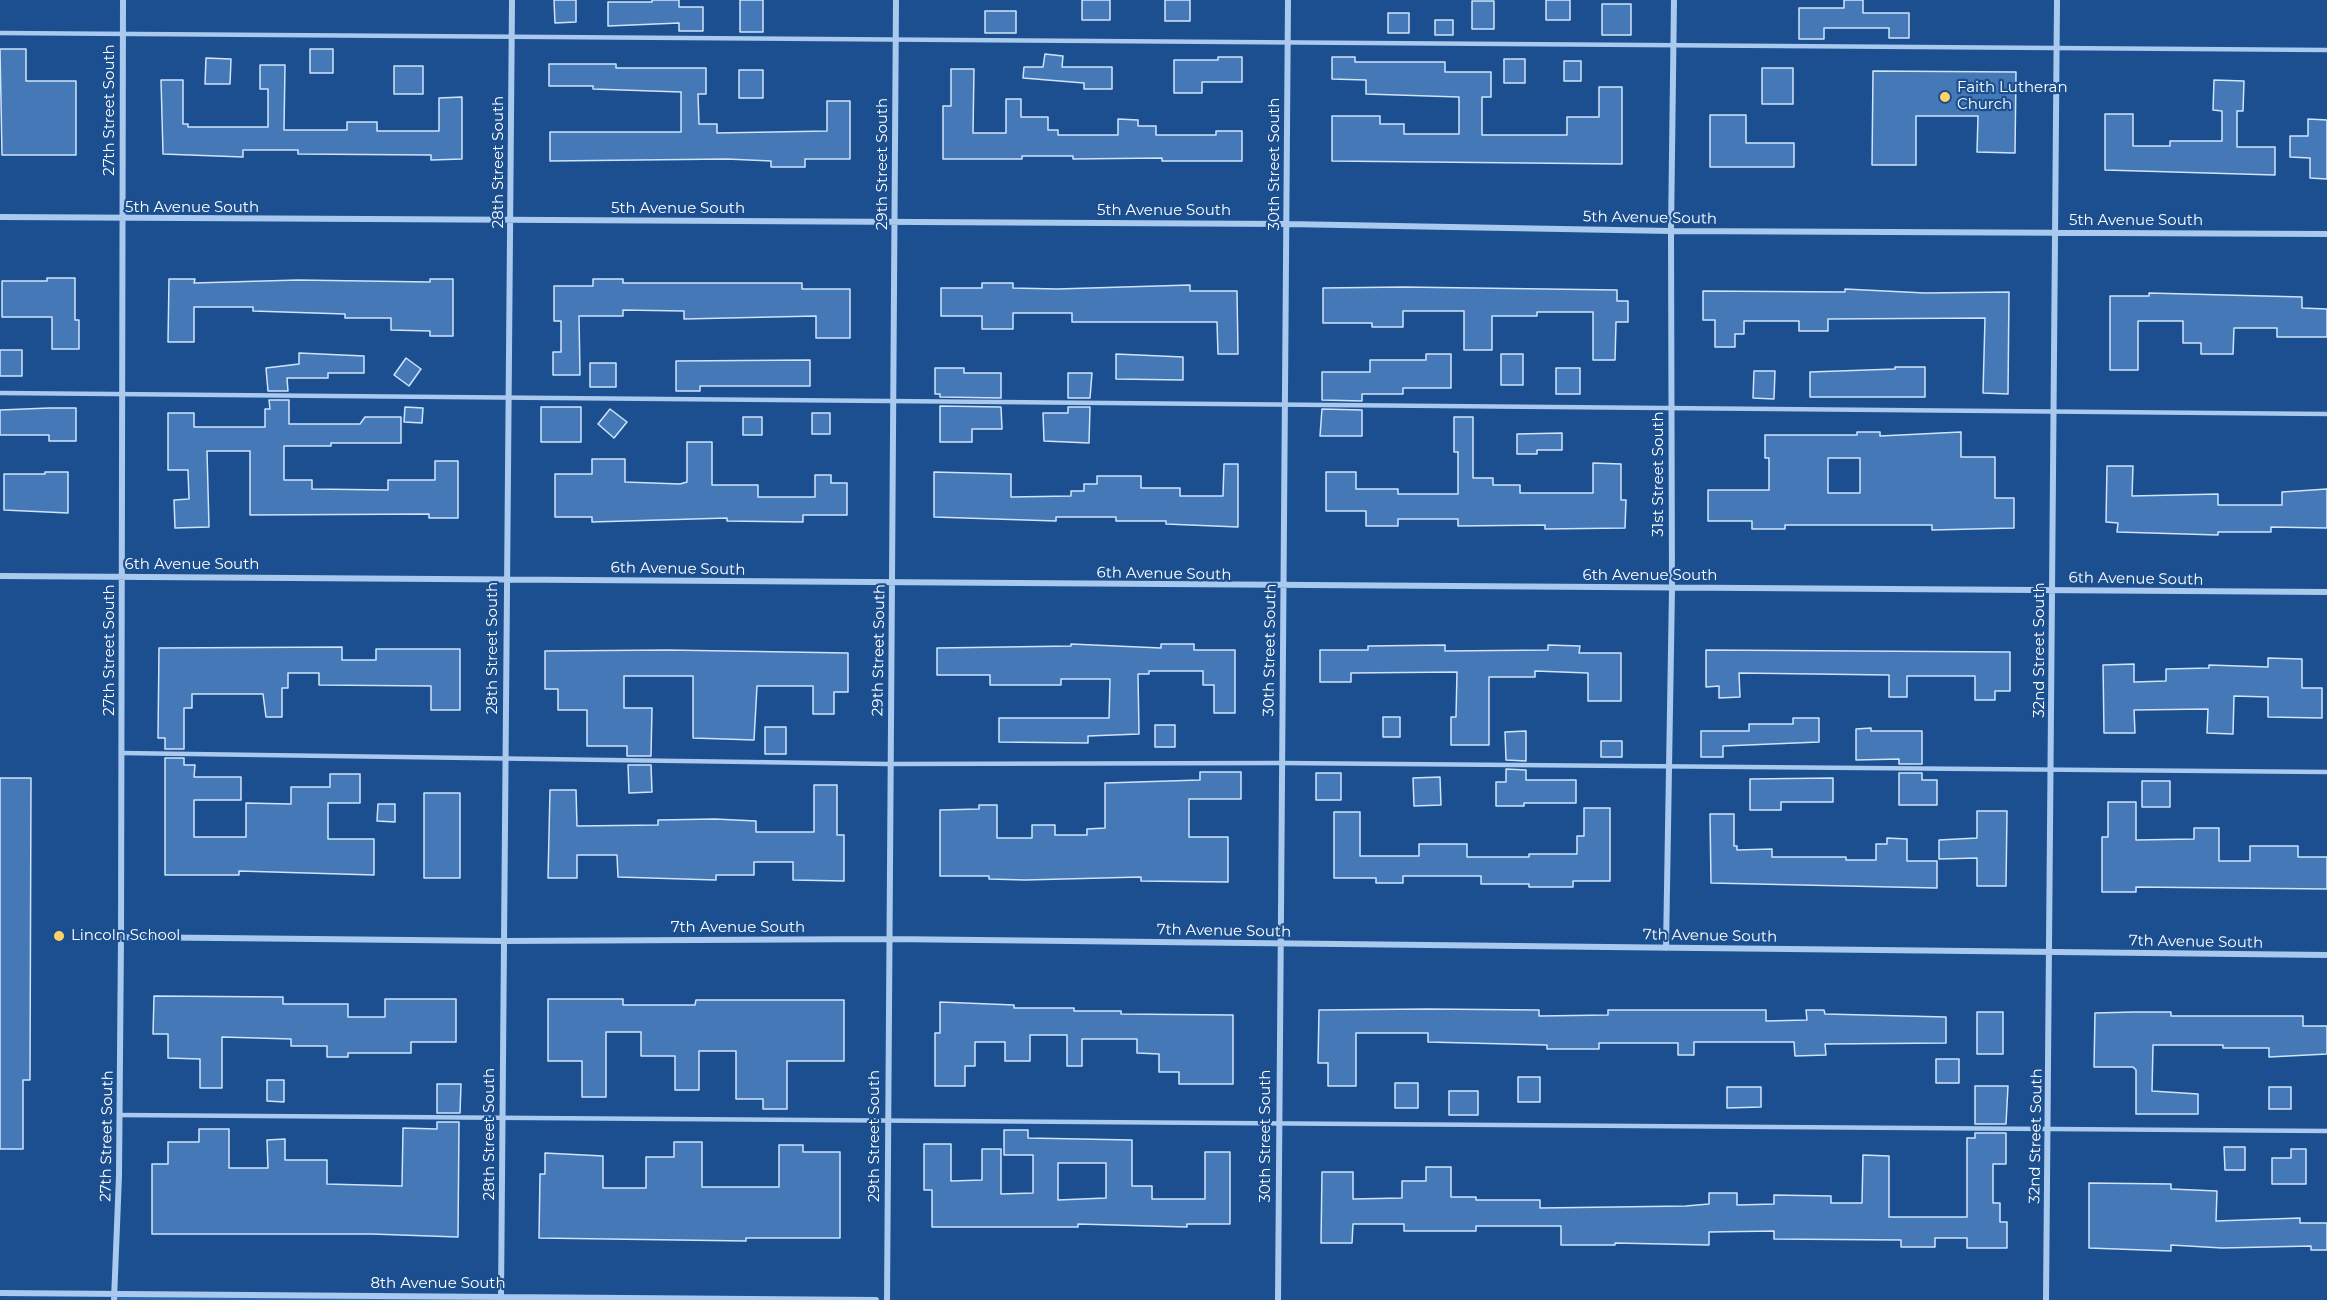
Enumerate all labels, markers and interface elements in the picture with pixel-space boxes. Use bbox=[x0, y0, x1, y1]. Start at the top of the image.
street label: 27th Street South bbox=[101, 44, 119, 176]
place label: Faith Lutheran Church bbox=[1957, 79, 2068, 114]
marker: Faith Lutheran Church bbox=[1938, 90, 1952, 104]
street label: 28th Street South bbox=[490, 96, 508, 228]
street label: 29th Street South bbox=[874, 98, 892, 230]
street label: 30th Street South bbox=[1266, 98, 1284, 230]
street label: 5th Avenue South bbox=[125, 199, 259, 217]
street label: 5th Avenue South bbox=[611, 200, 745, 218]
street label: 5th Avenue South bbox=[1097, 202, 1231, 220]
street label: 5th Avenue South bbox=[1583, 208, 1717, 228]
street label: 5th Avenue South bbox=[2069, 212, 2203, 230]
street label: 31st Street South bbox=[1650, 411, 1668, 537]
street label: 6th Avenue South bbox=[125, 556, 259, 574]
street label: 6th Avenue South bbox=[610, 559, 746, 579]
street label: 6th Avenue South bbox=[1096, 564, 1232, 584]
street label: 6th Avenue South bbox=[1583, 567, 1717, 585]
street label: 6th Avenue South bbox=[2068, 569, 2204, 589]
street label: 28th Street South bbox=[484, 582, 502, 714]
street label: 32nd Street South bbox=[2031, 582, 2049, 718]
street label: 30th Street South bbox=[1260, 583, 1280, 717]
street label: 27th Street South bbox=[101, 584, 119, 716]
street label: 29th Street South bbox=[869, 584, 889, 716]
street label: 7th Avenue South bbox=[671, 919, 805, 937]
street label: 7th Avenue South bbox=[1157, 921, 1291, 941]
street label: 7th Avenue South bbox=[1643, 926, 1777, 946]
place label: Lincoln School bbox=[71, 927, 180, 945]
marker: Lincoln School bbox=[52, 929, 66, 943]
street label: 7th Avenue South bbox=[2129, 932, 2263, 952]
street label: 28th Street South bbox=[481, 1068, 499, 1200]
street label: 32nd Street South bbox=[2026, 1068, 2046, 1204]
street label: 27th Street South bbox=[97, 1070, 117, 1202]
street label: 29th Street South bbox=[866, 1070, 884, 1202]
street label: 30th Street South bbox=[1257, 1070, 1275, 1202]
street label: 8th Avenue South bbox=[370, 1275, 506, 1293]

